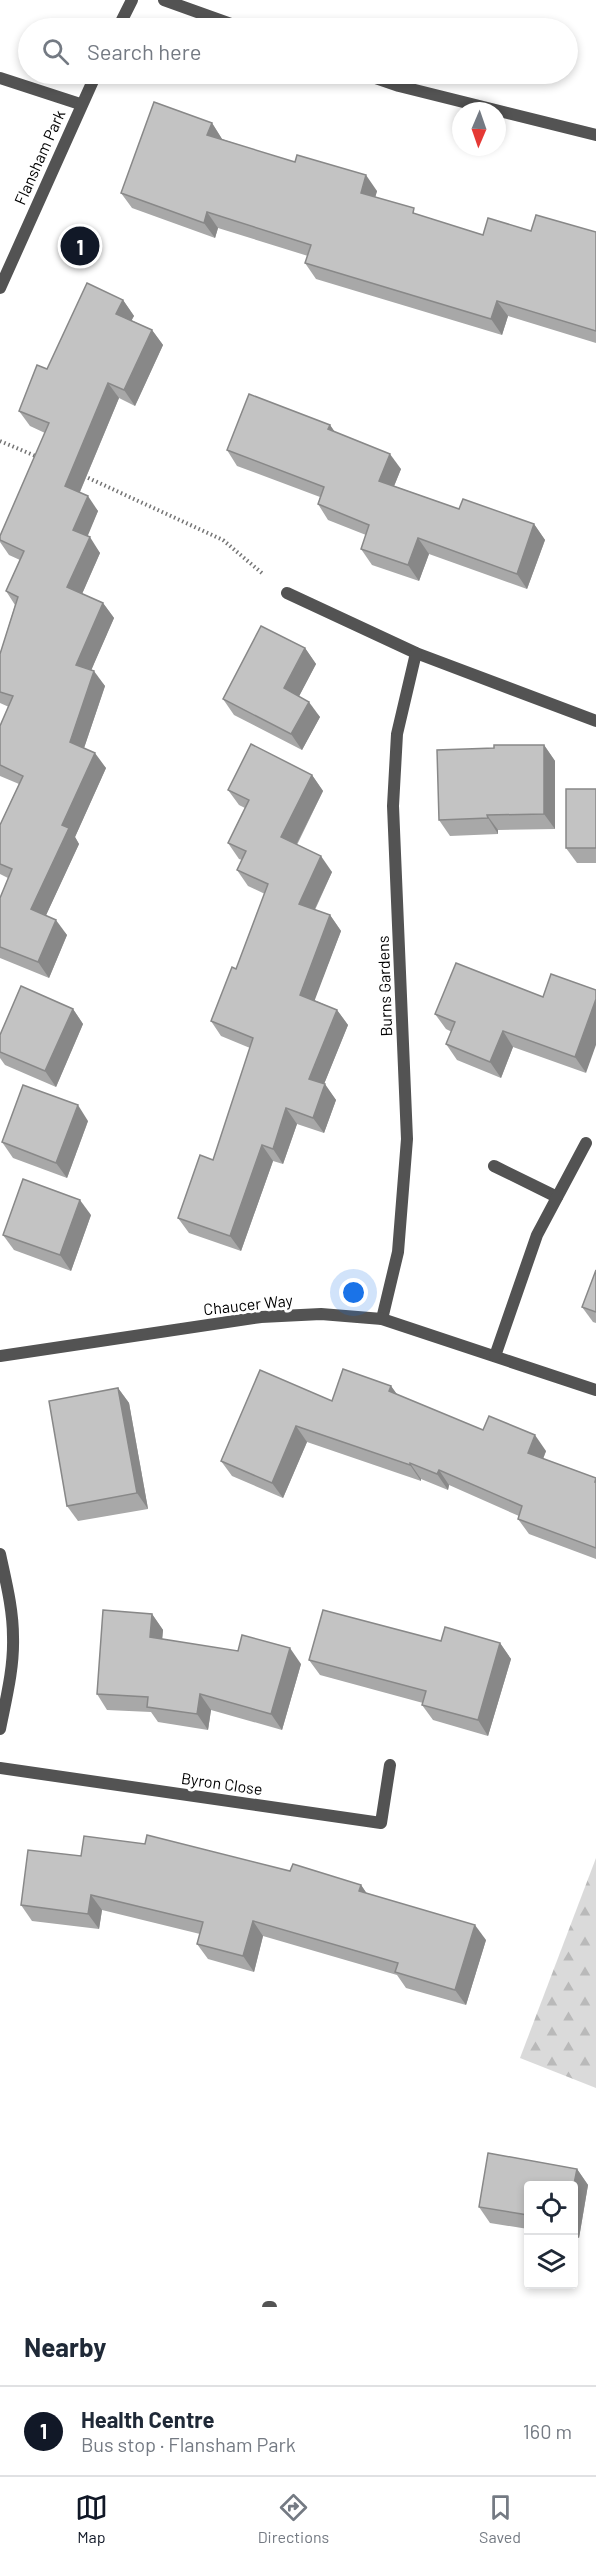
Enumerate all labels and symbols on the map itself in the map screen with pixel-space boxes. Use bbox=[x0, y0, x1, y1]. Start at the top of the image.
north arrow bbox=[452, 102, 506, 156]
street label: Flansham Park bbox=[10, 107, 68, 207]
pin: 1 bbox=[60, 224, 100, 268]
street label: Burns Gardens bbox=[373, 935, 395, 1037]
your location bbox=[339, 1278, 368, 1307]
street label: Chaucer Way bbox=[202, 1290, 294, 1318]
street label: Byron Close bbox=[180, 1768, 264, 1798]

